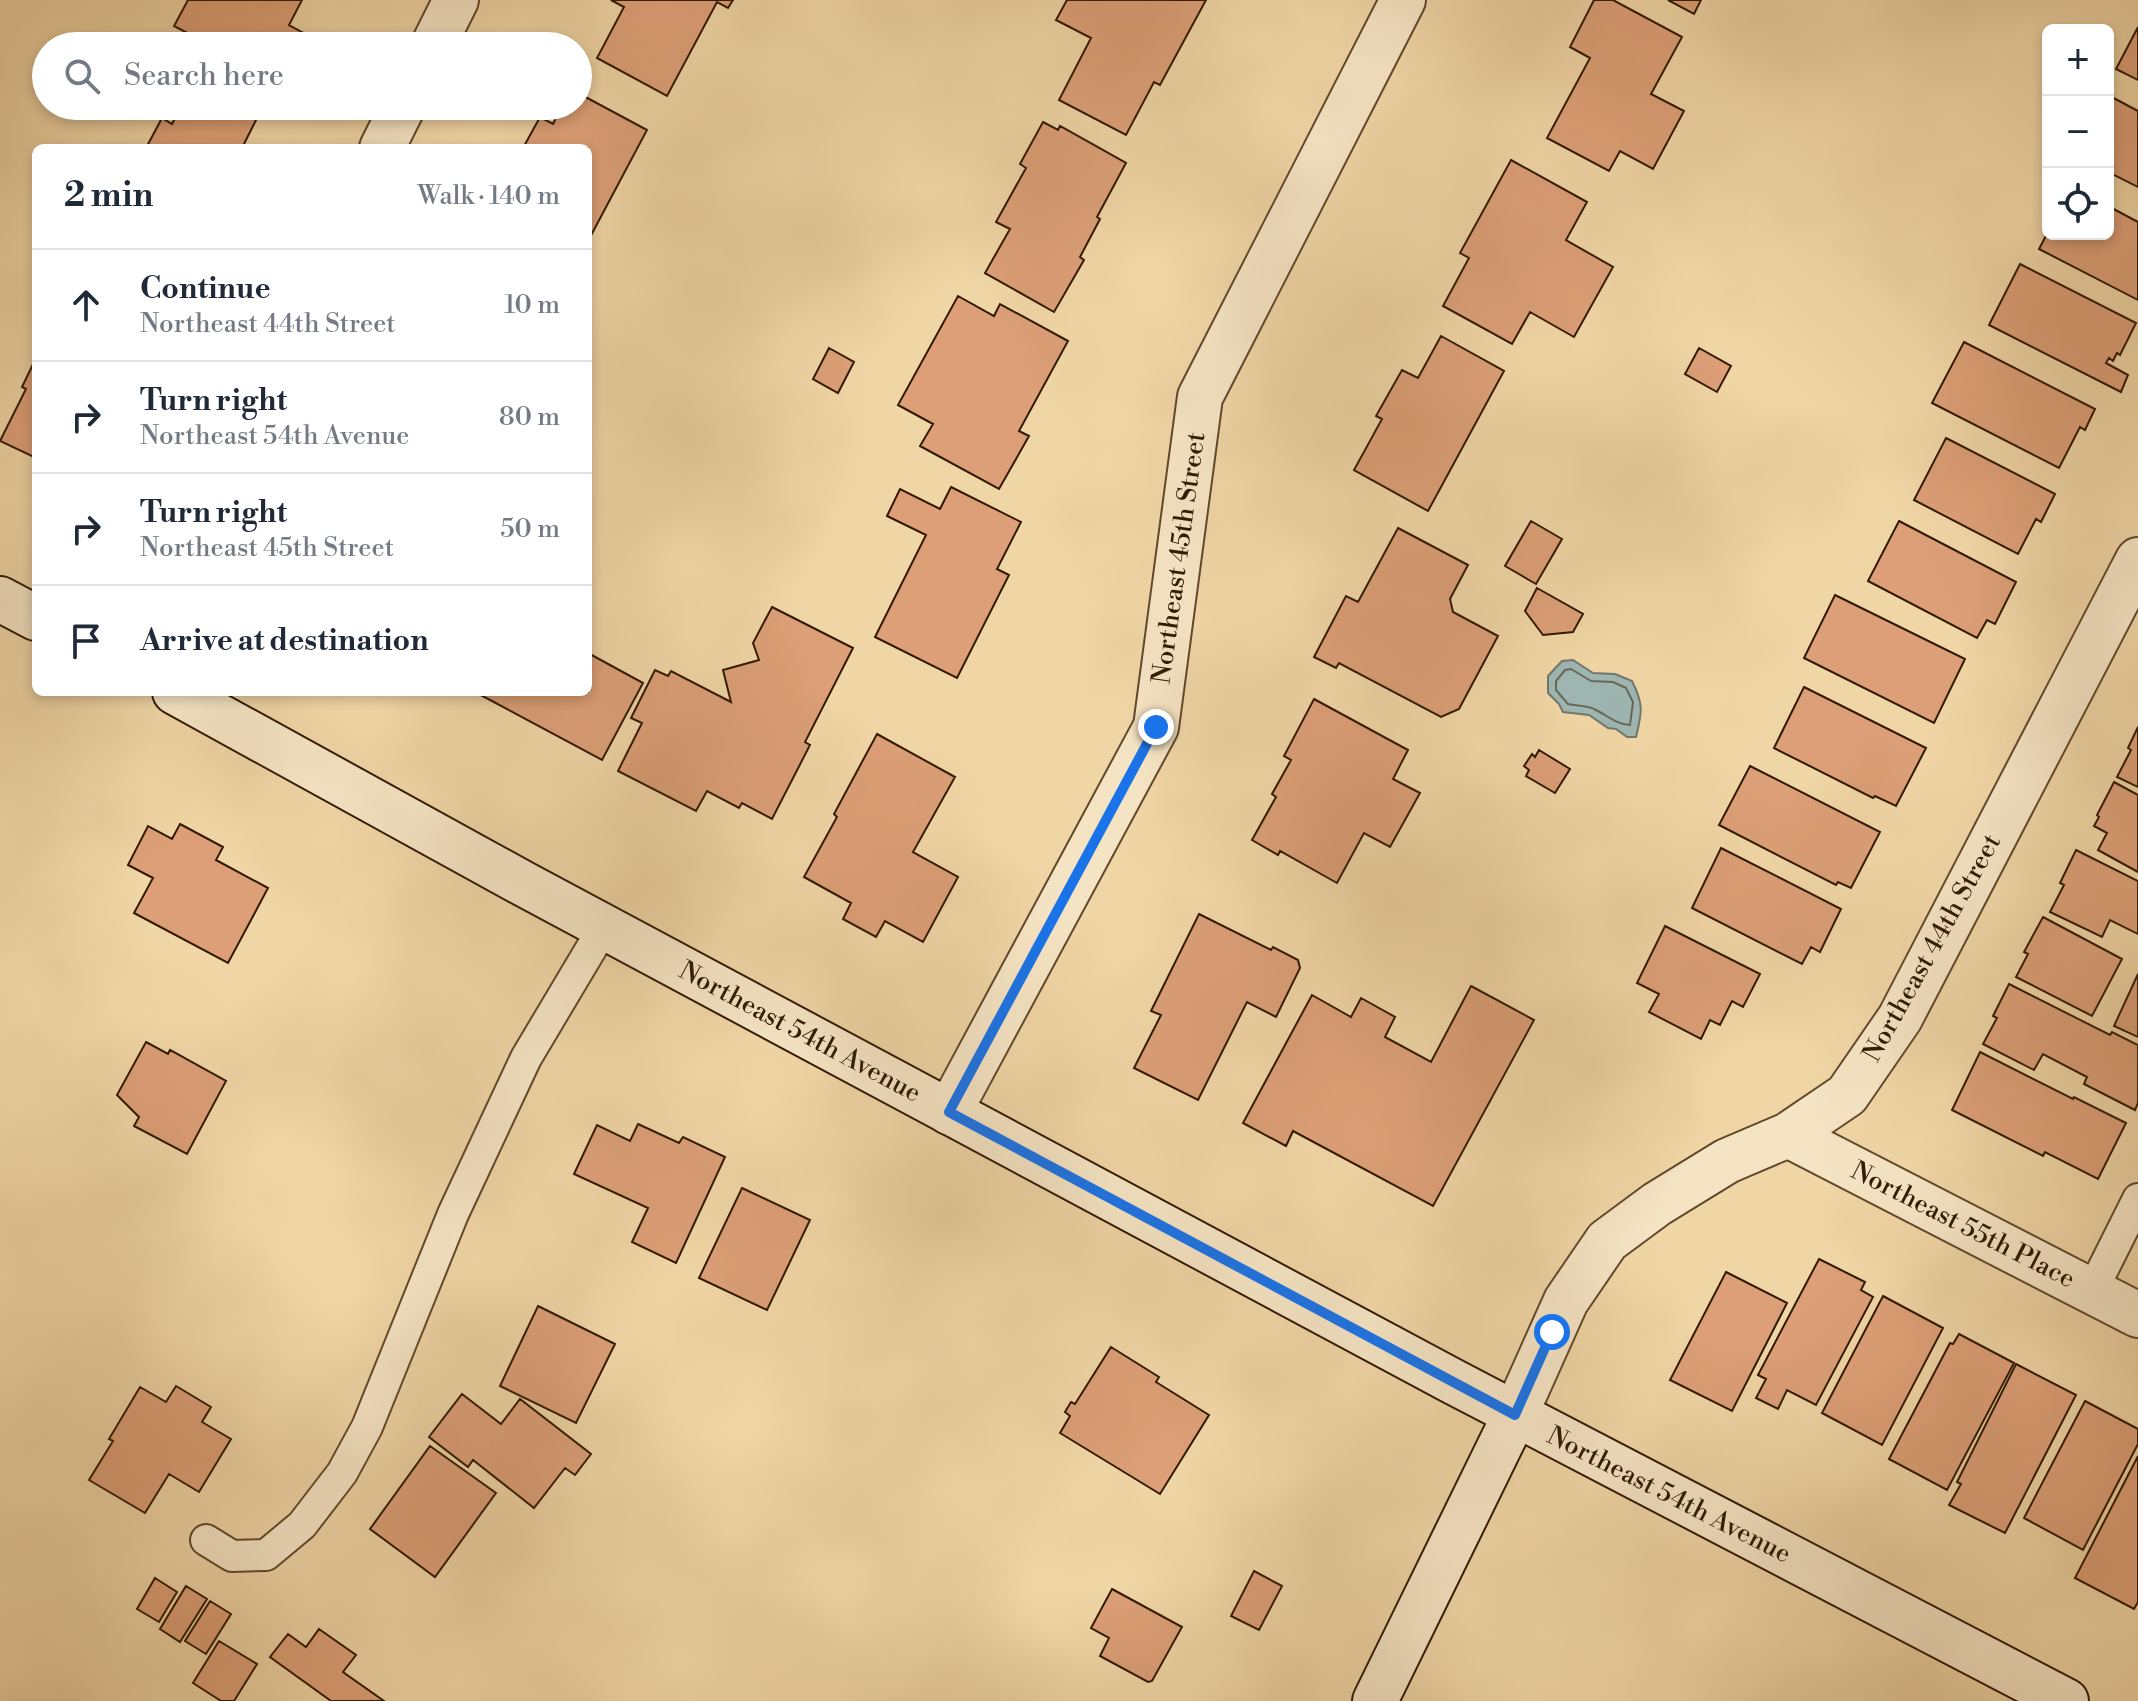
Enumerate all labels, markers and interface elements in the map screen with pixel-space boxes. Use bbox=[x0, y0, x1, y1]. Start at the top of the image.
map controls bbox=[2042, 24, 2114, 240]
button: + bbox=[2042, 24, 2114, 96]
search box bbox=[32, 32, 592, 120]
icon: search bbox=[60, 54, 104, 98]
text: Search here bbox=[124, 57, 284, 95]
button: − bbox=[2042, 96, 2114, 168]
button: locate bbox=[2042, 168, 2114, 240]
text: 2 min bbox=[64, 175, 153, 217]
text: Walk · 140 m bbox=[418, 180, 560, 212]
text: Continue bbox=[140, 270, 271, 308]
icon: ahead bbox=[64, 283, 108, 327]
text: 10 m bbox=[504, 289, 560, 321]
text: Northeast 44th Street bbox=[140, 308, 396, 340]
text: Turn right bbox=[140, 382, 287, 420]
icon: right bbox=[64, 395, 108, 439]
text: 80 m bbox=[499, 401, 560, 433]
text: Northeast 54th Avenue bbox=[140, 420, 409, 452]
street label: Northeast 45th Street bbox=[1145, 430, 1213, 686]
text: Turn right bbox=[140, 494, 287, 532]
icon: right bbox=[64, 507, 108, 551]
text: 50 m bbox=[500, 513, 560, 545]
text: Northeast 45th Street bbox=[140, 532, 394, 564]
icon: arrive bbox=[64, 619, 108, 663]
text: Arrive at destination bbox=[140, 622, 429, 660]
route end bbox=[1138, 709, 1174, 745]
street label: Northeast 44th Street bbox=[1856, 829, 2008, 1067]
street label: Northeast 54th Avenue bbox=[674, 955, 926, 1109]
street label: Northeast 55th Place bbox=[1846, 1155, 2080, 1295]
route start bbox=[1534, 1314, 1570, 1350]
street label: Northeast 54th Avenue bbox=[1542, 1420, 1796, 1570]

